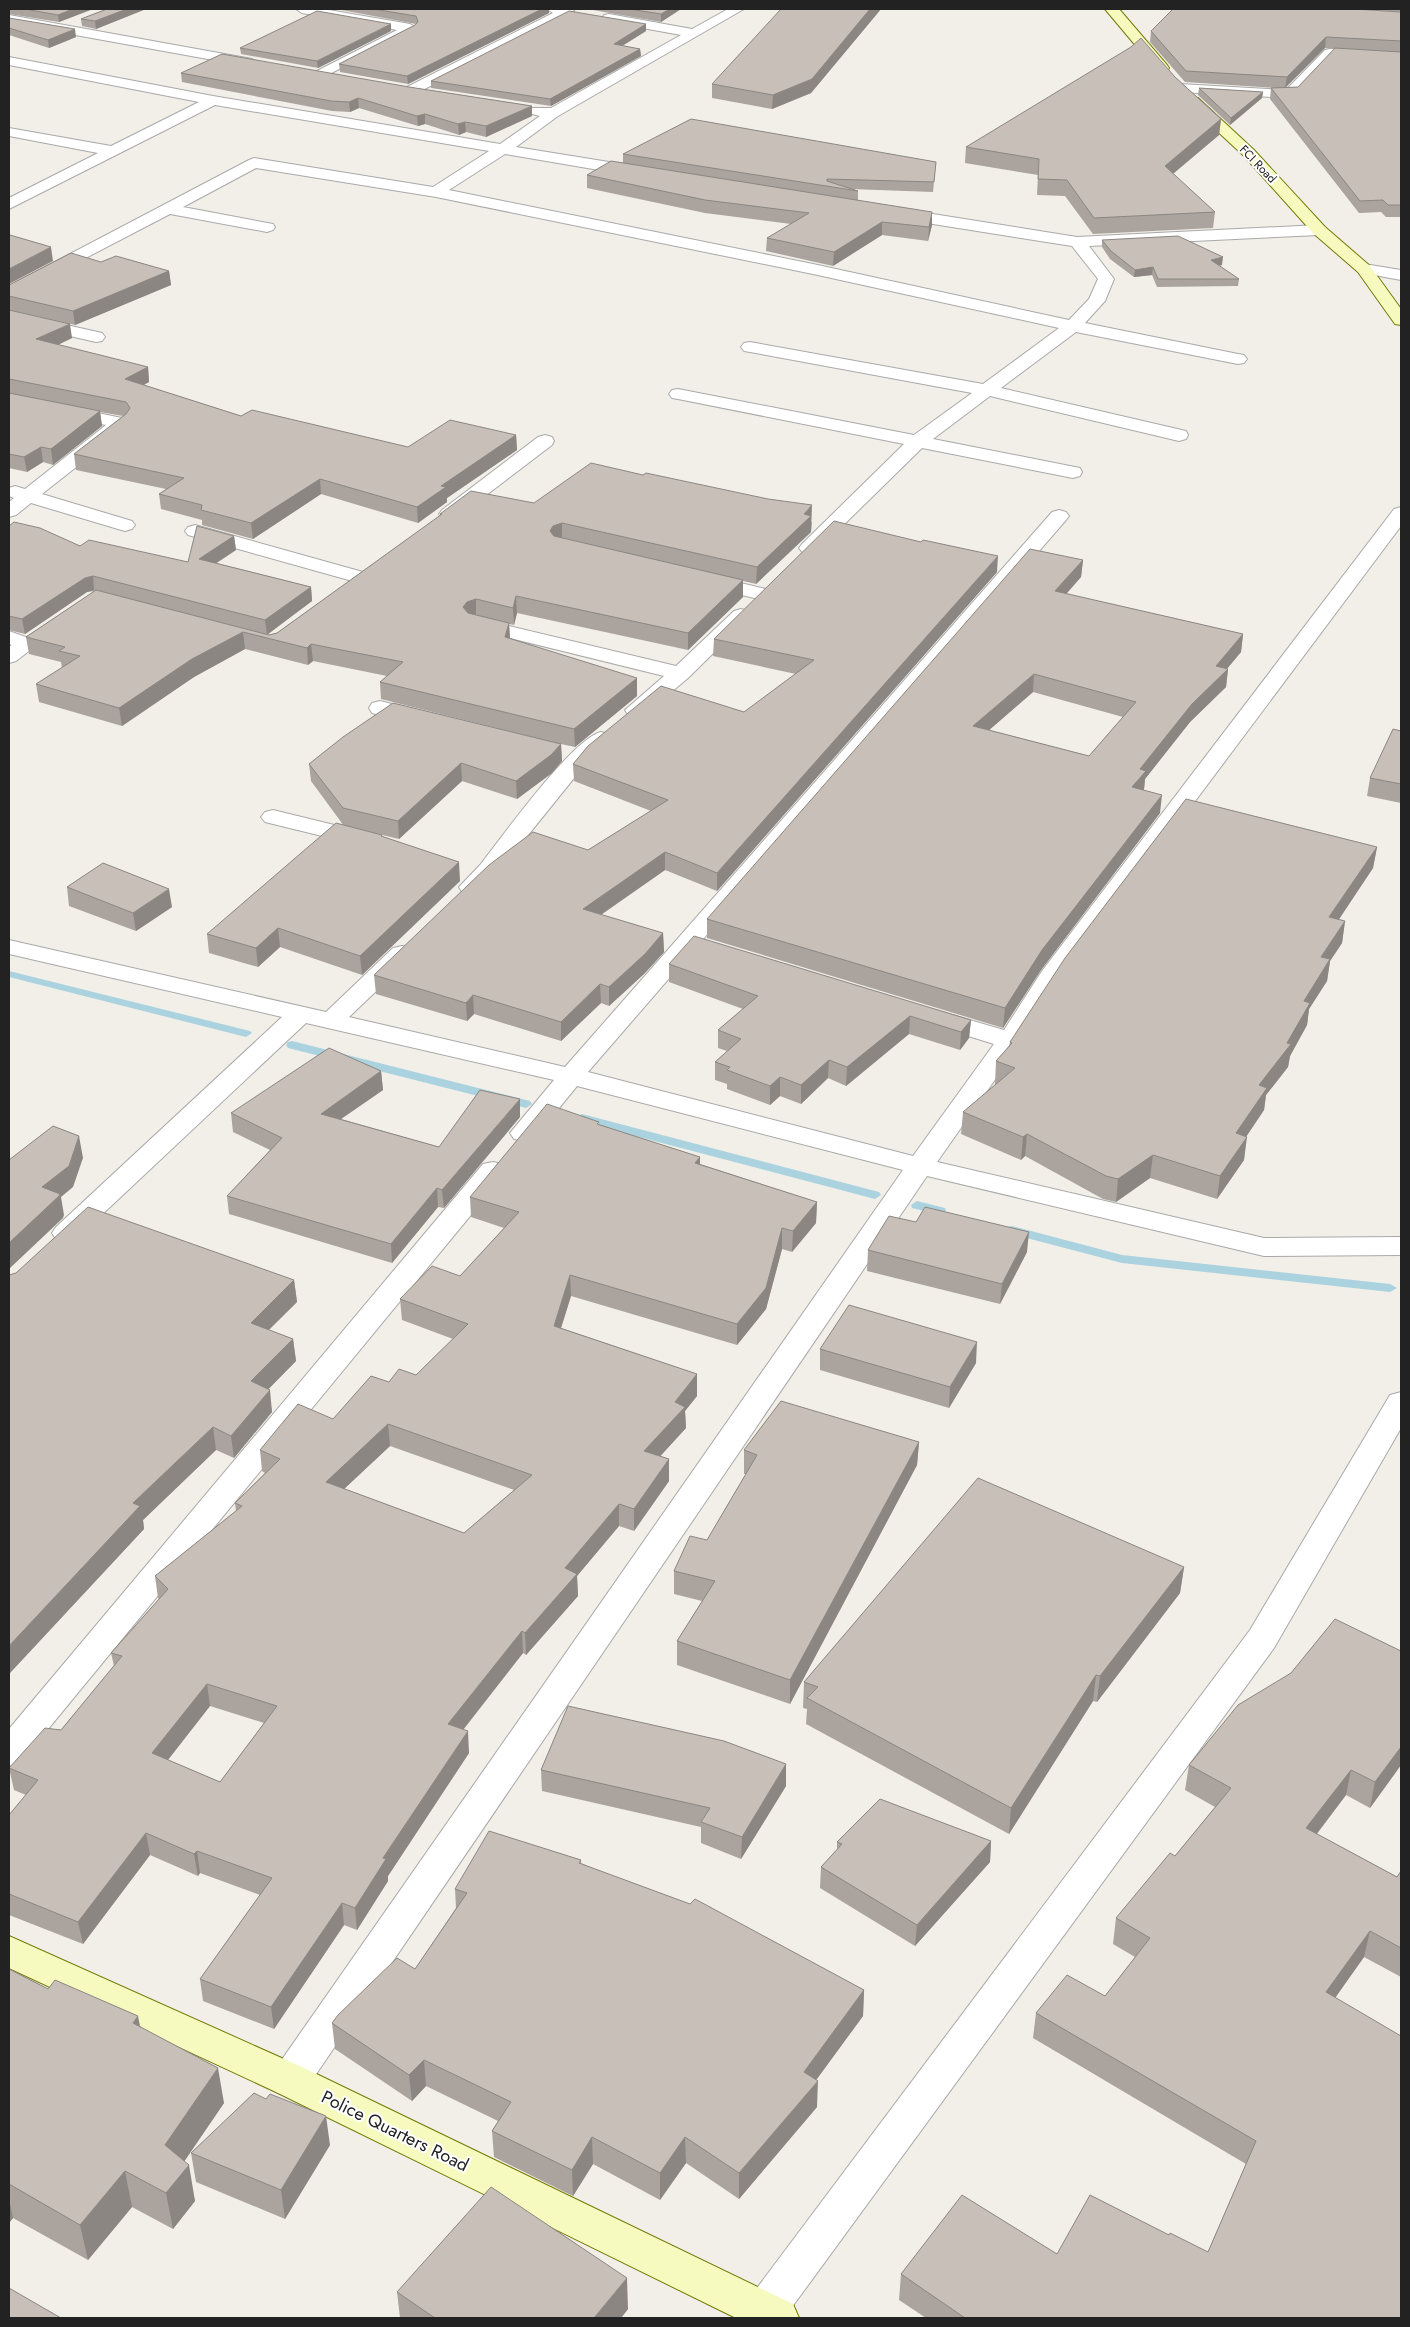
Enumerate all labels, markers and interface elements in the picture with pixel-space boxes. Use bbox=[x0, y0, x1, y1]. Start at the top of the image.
street label: FCI Road bbox=[1235, 141, 1281, 187]
street label: Police Quarters Road bbox=[317, 2084, 473, 2178]

